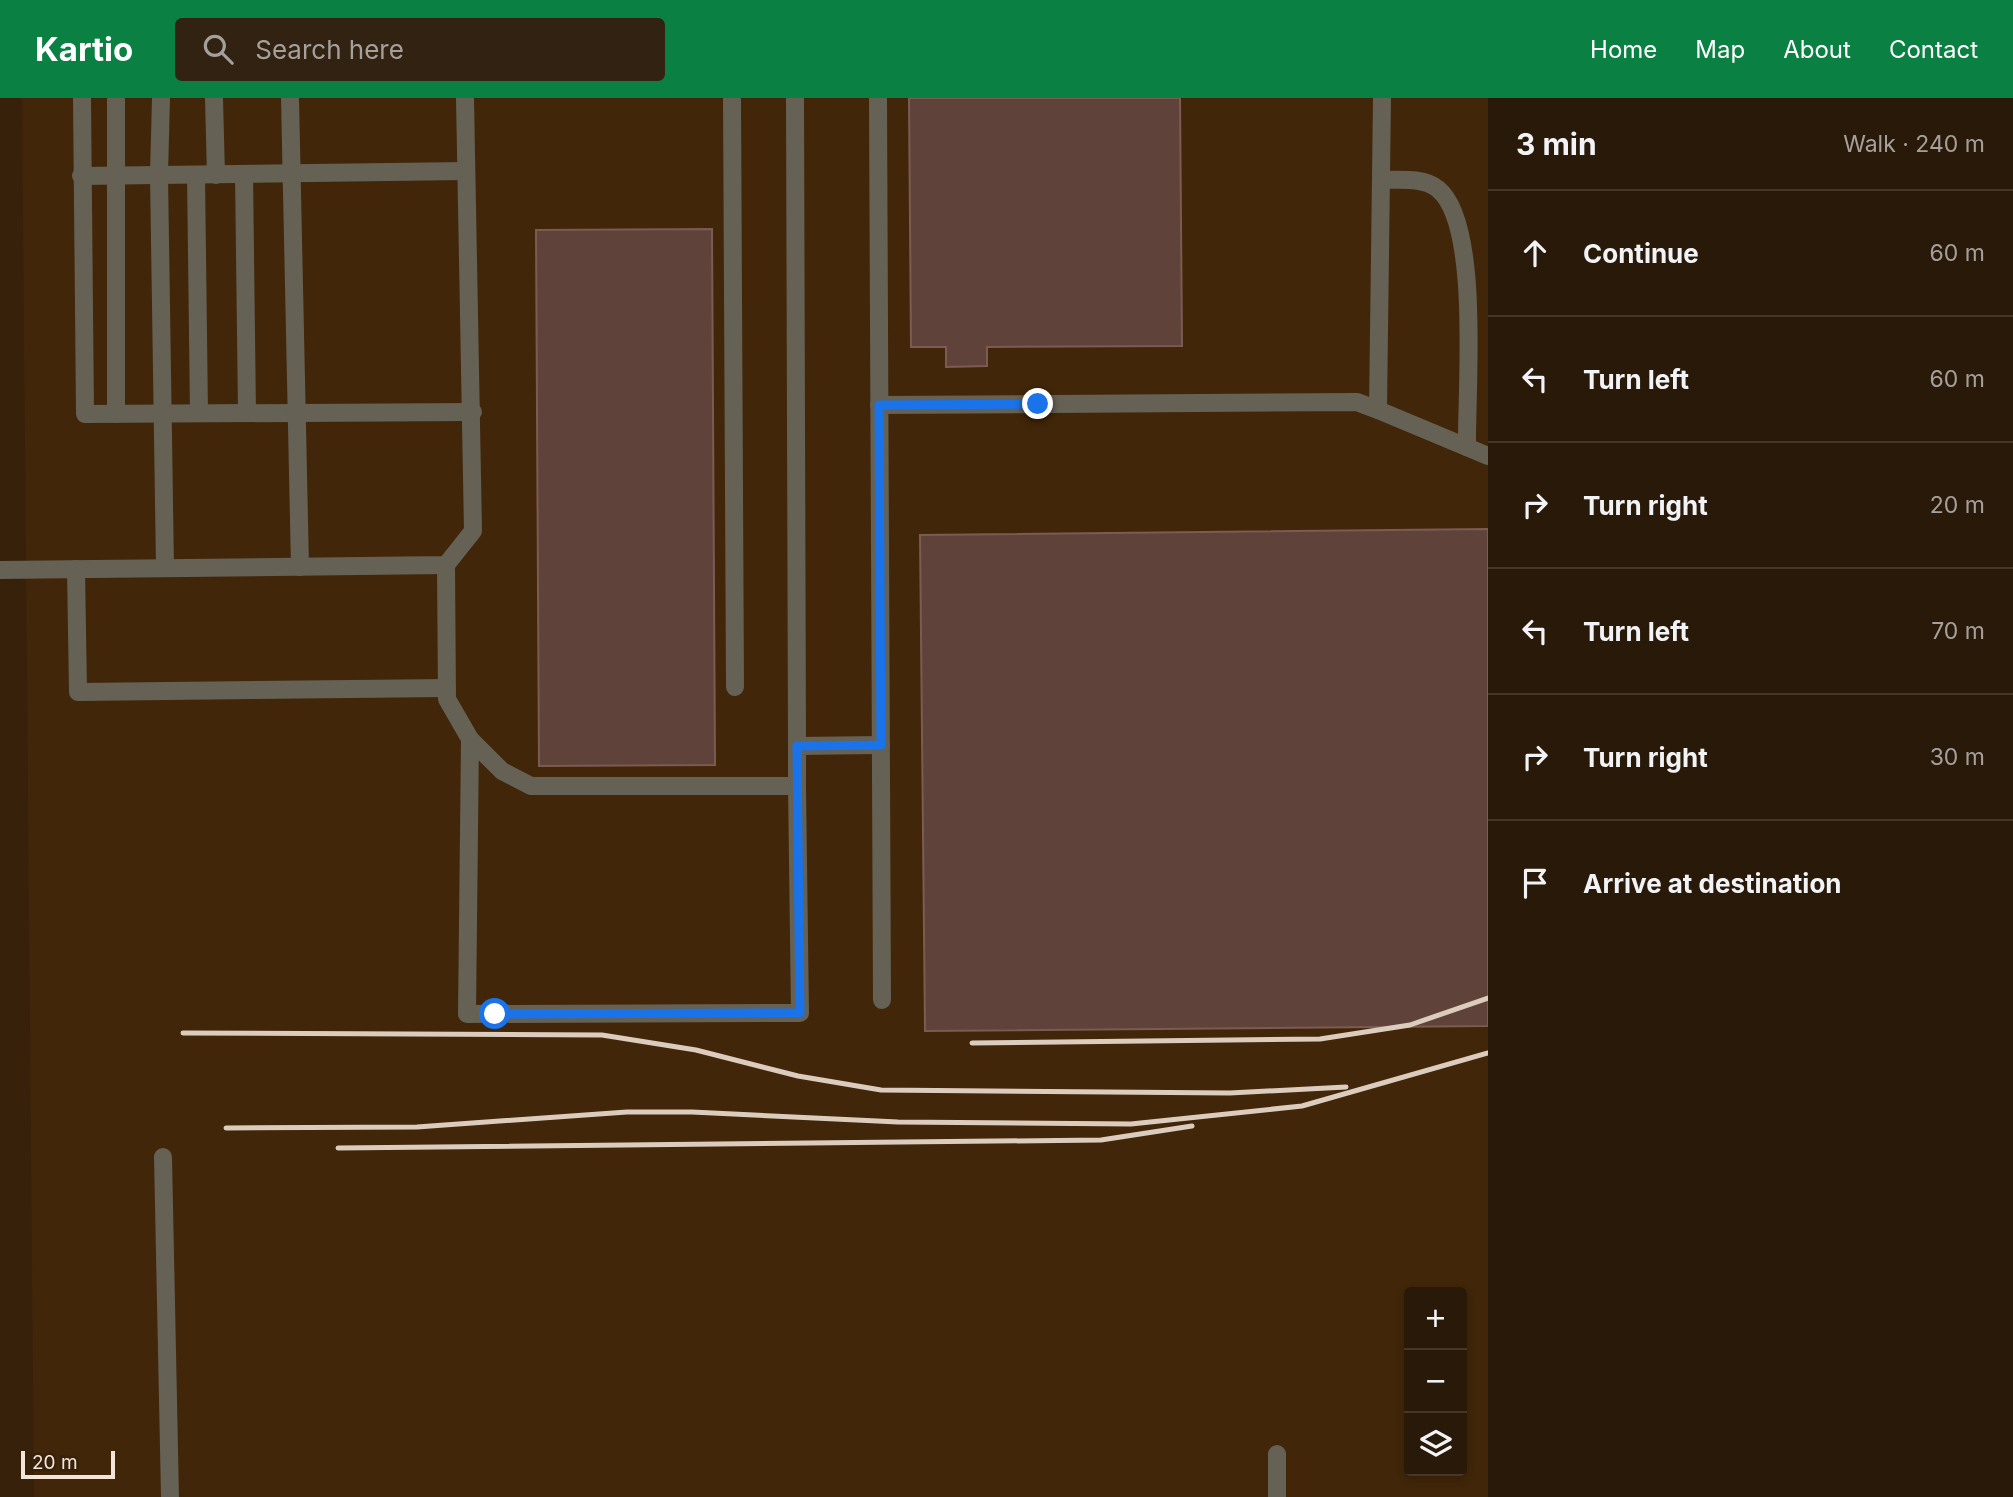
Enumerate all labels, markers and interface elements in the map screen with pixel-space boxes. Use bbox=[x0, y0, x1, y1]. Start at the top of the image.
search box bbox=[175, 18, 665, 81]
text: Kartio bbox=[35, 29, 133, 69]
icon: search bbox=[199, 30, 237, 68]
text: Search here bbox=[255, 34, 404, 65]
text: Home bbox=[1590, 35, 1657, 64]
text: Map bbox=[1695, 35, 1745, 64]
text: About bbox=[1783, 35, 1851, 64]
text: Contact bbox=[1889, 35, 1978, 64]
text: 3 min bbox=[1516, 126, 1597, 162]
text: Walk · 240 m bbox=[1843, 130, 1985, 158]
icon: ahead bbox=[1516, 234, 1554, 272]
text: Continue bbox=[1583, 238, 1699, 269]
text: 60 m bbox=[1930, 239, 1985, 267]
icon: left bbox=[1516, 360, 1554, 398]
text: Turn left bbox=[1583, 364, 1689, 395]
text: 60 m bbox=[1930, 365, 1985, 393]
route end bbox=[1022, 388, 1053, 419]
icon: right bbox=[1516, 486, 1554, 524]
text: Turn right bbox=[1583, 490, 1708, 521]
text: 20 m bbox=[1930, 491, 1985, 519]
icon: left bbox=[1516, 612, 1554, 650]
text: Turn left bbox=[1583, 616, 1689, 647]
text: 70 m bbox=[1931, 617, 1985, 645]
icon: right bbox=[1516, 738, 1554, 776]
text: Turn right bbox=[1583, 742, 1708, 773]
text: 30 m bbox=[1930, 743, 1985, 771]
icon: arrive bbox=[1516, 864, 1554, 902]
text: Arrive at destination bbox=[1583, 868, 1842, 899]
route start bbox=[479, 998, 510, 1029]
map controls bbox=[1404, 1287, 1467, 1476]
button: + bbox=[1404, 1287, 1467, 1350]
button: − bbox=[1404, 1350, 1467, 1413]
button: layers bbox=[1404, 1413, 1467, 1476]
scale bar bbox=[21, 1448, 116, 1480]
text: 20 m bbox=[32, 1451, 78, 1474]

